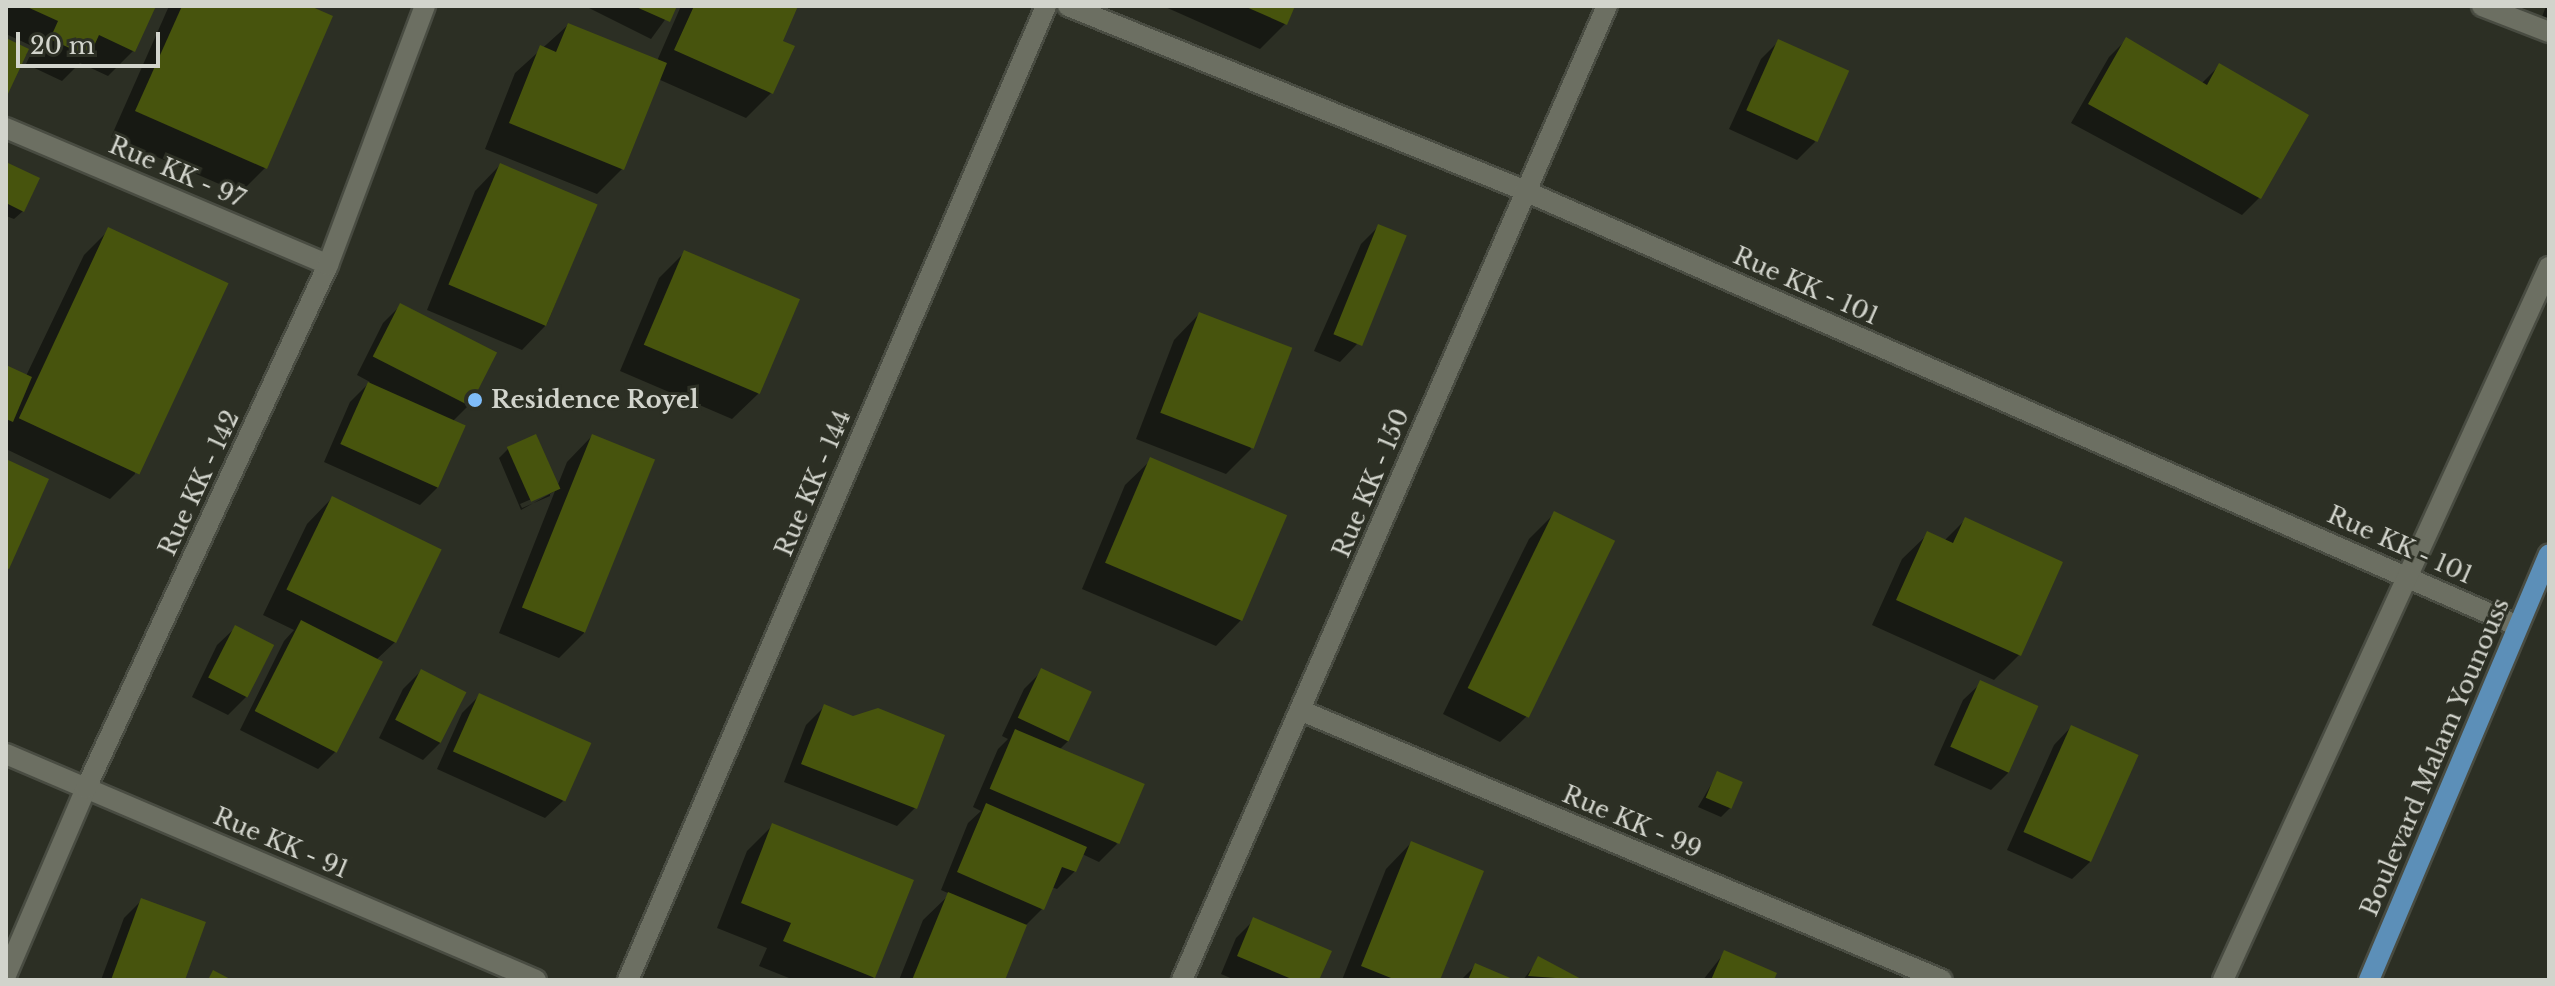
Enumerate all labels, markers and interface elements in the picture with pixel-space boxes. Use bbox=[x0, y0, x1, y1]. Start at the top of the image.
scale bar bbox=[20, 16, 164, 66]
text: 20 m bbox=[30, 31, 95, 60]
street label: Rue KK - 97 bbox=[104, 130, 250, 214]
street label: Rue KK - 101 bbox=[1729, 241, 1883, 331]
place label: Residence Royel bbox=[491, 386, 699, 414]
marker: Residence Royel bbox=[466, 391, 484, 409]
street label: Rue KK - 150 bbox=[1327, 404, 1415, 562]
street label: Rue KK - 144 bbox=[769, 405, 857, 561]
street label: Rue KK - 142 bbox=[153, 406, 245, 560]
street label: Rue KK - 101 bbox=[2323, 500, 2477, 590]
street label: Boulevard Malam Younouss bbox=[2355, 593, 2515, 921]
street label: Rue KK - 99 bbox=[1558, 780, 1706, 864]
street label: Rue KK - 91 bbox=[209, 802, 353, 884]

